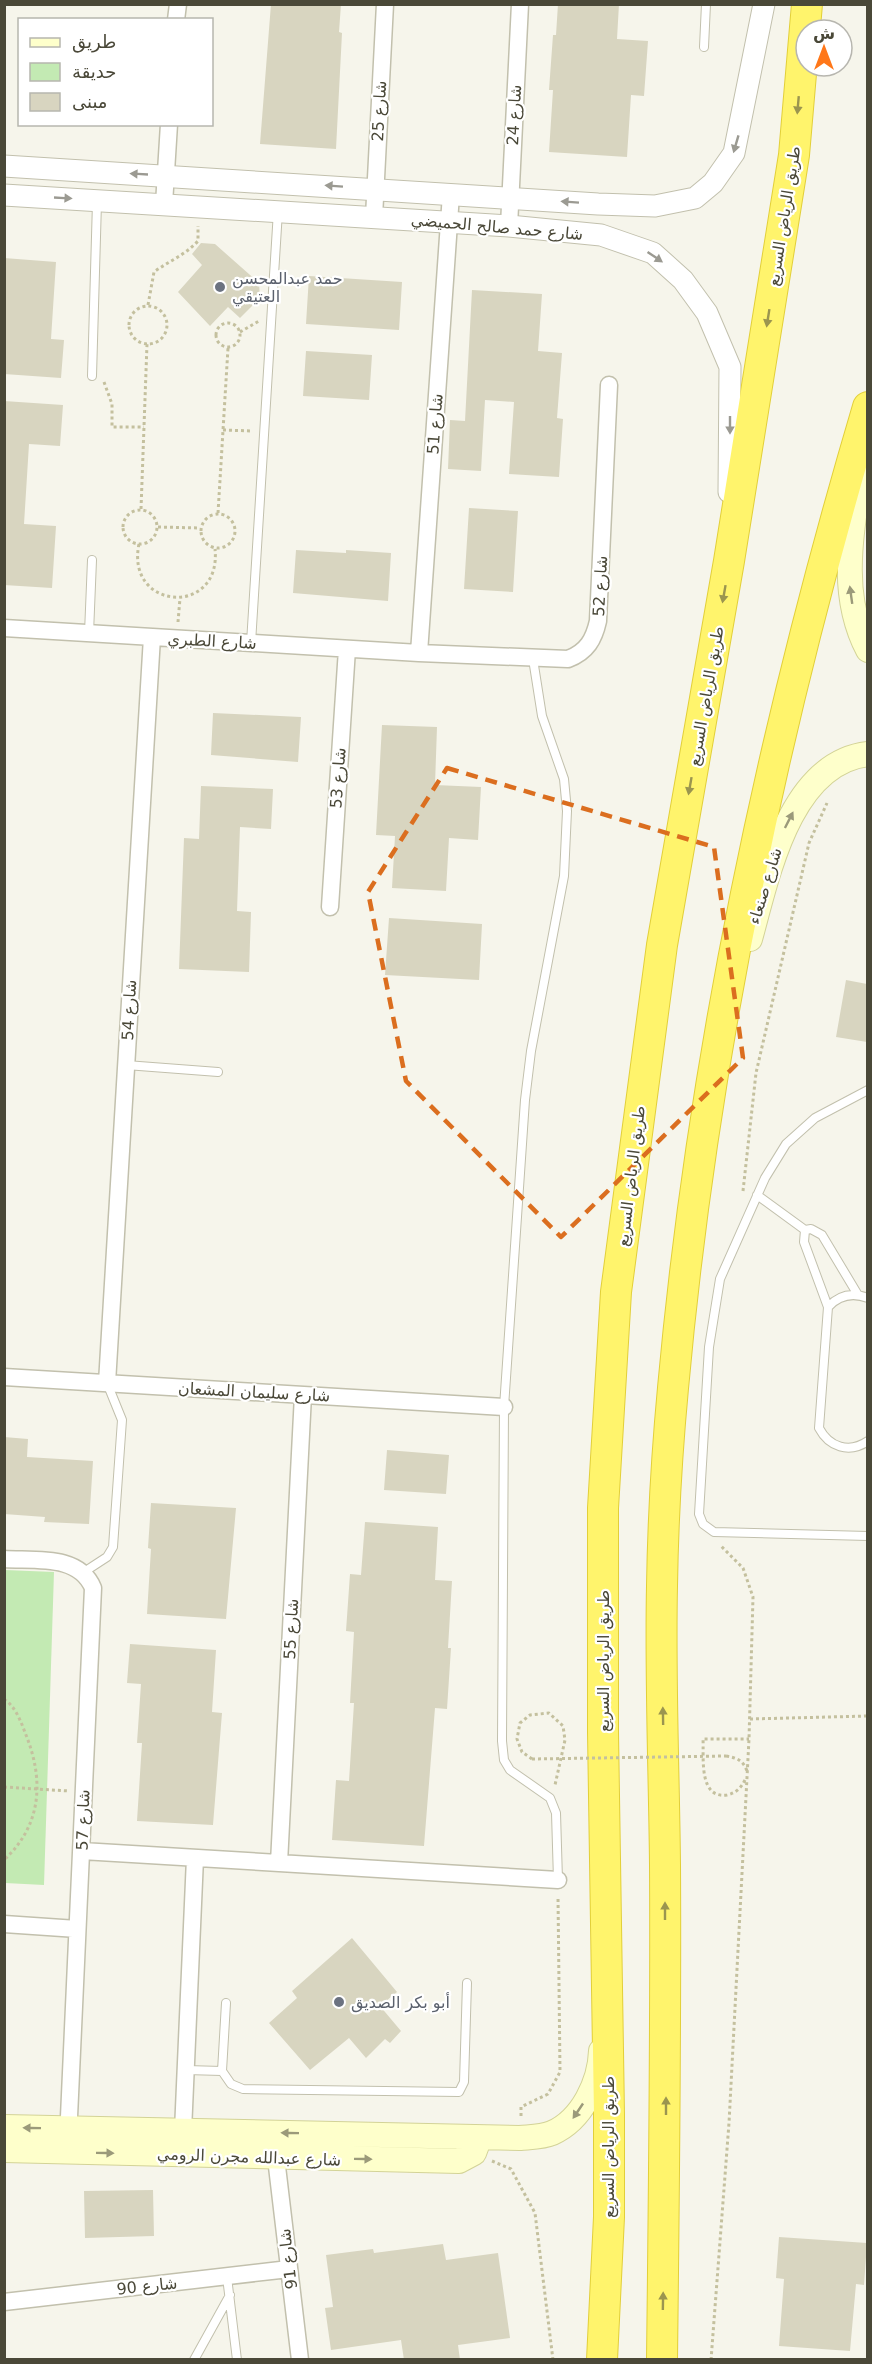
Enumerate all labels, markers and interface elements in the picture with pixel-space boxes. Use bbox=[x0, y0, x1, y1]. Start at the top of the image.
legend bbox=[18, 18, 213, 126]
north arrow bbox=[794, 18, 854, 78]
text: ش bbox=[813, 24, 835, 43]
text: طريق bbox=[72, 31, 116, 53]
text: حديقة bbox=[72, 61, 116, 82]
street label: شارع 25 bbox=[368, 80, 391, 142]
street label: شارع 24 bbox=[503, 84, 526, 146]
text: مبنى bbox=[72, 91, 108, 112]
one-way arrow bbox=[793, 95, 803, 114]
one-way arrow bbox=[731, 135, 740, 153]
street label: طريق الرياض السريع bbox=[764, 145, 805, 288]
one-way arrow bbox=[129, 169, 148, 179]
one-way arrow bbox=[324, 182, 343, 191]
one-way arrow bbox=[53, 193, 72, 202]
one-way arrow bbox=[560, 197, 579, 207]
street label: شارع حمد صالح الحميضي bbox=[410, 210, 584, 245]
one-way arrow bbox=[646, 251, 663, 262]
place label: حمد عبدالمحسن العتيقي bbox=[232, 269, 343, 307]
marker: حمد عبدالمحسن العتيقي bbox=[213, 280, 227, 294]
one-way arrow bbox=[763, 309, 772, 328]
street label: شارع 51 bbox=[423, 393, 448, 455]
one-way arrow bbox=[725, 416, 735, 435]
street label: شارع 52 bbox=[589, 555, 612, 617]
one-way arrow bbox=[719, 584, 728, 603]
one-way arrow bbox=[847, 585, 856, 604]
street label: طريق الرياض السريع bbox=[684, 625, 729, 768]
street label: شارع الطبري bbox=[167, 629, 257, 654]
street label: شارع 53 bbox=[326, 747, 351, 809]
one-way arrow bbox=[685, 777, 694, 796]
one-way arrow bbox=[784, 812, 793, 829]
street label: شارع صنعاء bbox=[744, 845, 787, 927]
street label: شارع 54 bbox=[118, 979, 141, 1041]
street label: طريق الرياض السريع bbox=[613, 1104, 650, 1248]
street label: شارع سليمان المشعان bbox=[177, 1379, 331, 1406]
street label: طريق الرياض السريع bbox=[594, 1590, 614, 1732]
street label: شارع 55 bbox=[280, 1598, 303, 1660]
one-way arrow bbox=[658, 1707, 668, 1726]
street label: شارع 57 bbox=[72, 1789, 95, 1851]
one-way arrow bbox=[660, 1902, 670, 1921]
place label: أبو بكر الصديق bbox=[351, 1992, 450, 2013]
marker: أبو بكر الصديق bbox=[332, 1995, 346, 2009]
street label: طريق الرياض السريع bbox=[599, 2076, 619, 2218]
one-way arrow bbox=[661, 2097, 671, 2116]
one-way arrow bbox=[573, 2103, 584, 2119]
one-way arrow bbox=[23, 2123, 42, 2132]
one-way arrow bbox=[281, 2129, 300, 2138]
street label: شارع عبدالله مجرن الرومي bbox=[157, 2144, 341, 2171]
one-way arrow bbox=[95, 2148, 114, 2158]
one-way arrow bbox=[353, 2155, 372, 2164]
street label: شارع 91 bbox=[275, 2227, 302, 2290]
street label: شارع 90 bbox=[116, 2273, 178, 2300]
one-way arrow bbox=[658, 2292, 668, 2311]

